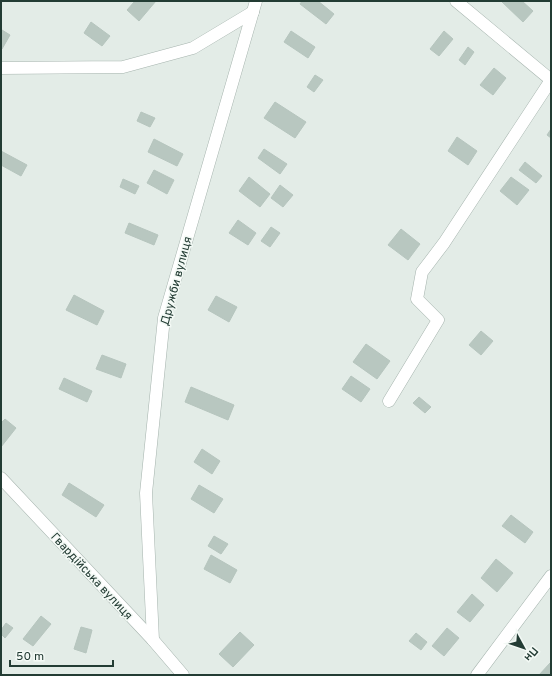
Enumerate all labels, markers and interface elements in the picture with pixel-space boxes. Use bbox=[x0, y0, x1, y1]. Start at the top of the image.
street label: Дружби вулиця bbox=[157, 235, 197, 328]
street label: Гвардійська вулиця bbox=[47, 530, 136, 624]
north arrow bbox=[504, 628, 544, 668]
scale bar bbox=[10, 642, 113, 668]
text: Пн bbox=[521, 644, 541, 664]
text: 50 m bbox=[16, 649, 44, 665]

